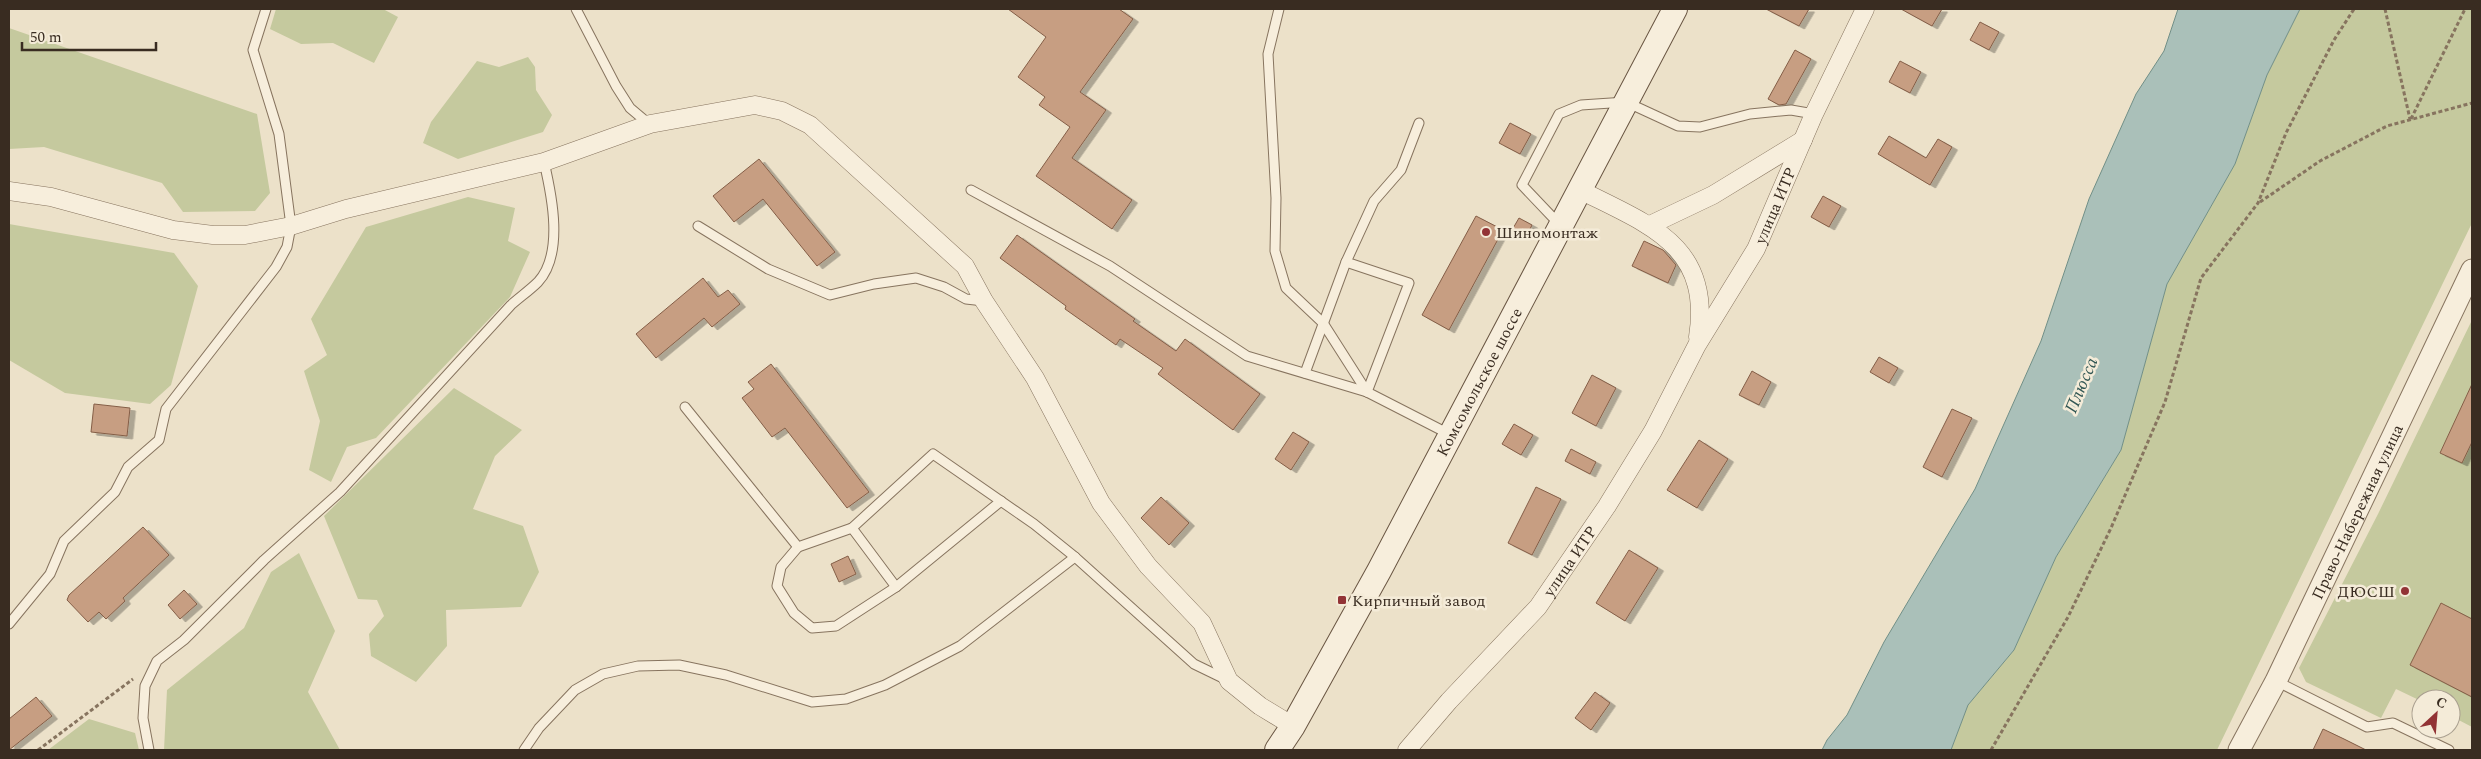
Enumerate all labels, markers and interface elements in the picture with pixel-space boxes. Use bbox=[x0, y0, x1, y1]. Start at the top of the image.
scale bar bbox=[22, 20, 156, 52]
text: 50 m bbox=[30, 26, 62, 49]
street label: улица ИТР bbox=[1748, 164, 1803, 249]
place label: Шиномонтаж bbox=[1496, 221, 1599, 245]
marker: Шиномонтаж bbox=[1480, 226, 1492, 238]
street label: Комсомольское шоссе bbox=[1430, 303, 1529, 461]
water label: Плюсса bbox=[2058, 353, 2105, 417]
street label: Право-Набережная улица bbox=[2306, 420, 2410, 604]
street label: улица ИТР bbox=[1537, 521, 1603, 602]
place label: ДЮСШ bbox=[2338, 580, 2395, 604]
marker: ДЮСШ bbox=[2399, 585, 2411, 597]
place label: Кирпичный завод bbox=[1352, 589, 1485, 613]
marker: Кирпичный завод bbox=[1336, 594, 1348, 606]
north arrow bbox=[2411, 689, 2461, 739]
text: С bbox=[2432, 691, 2451, 714]

